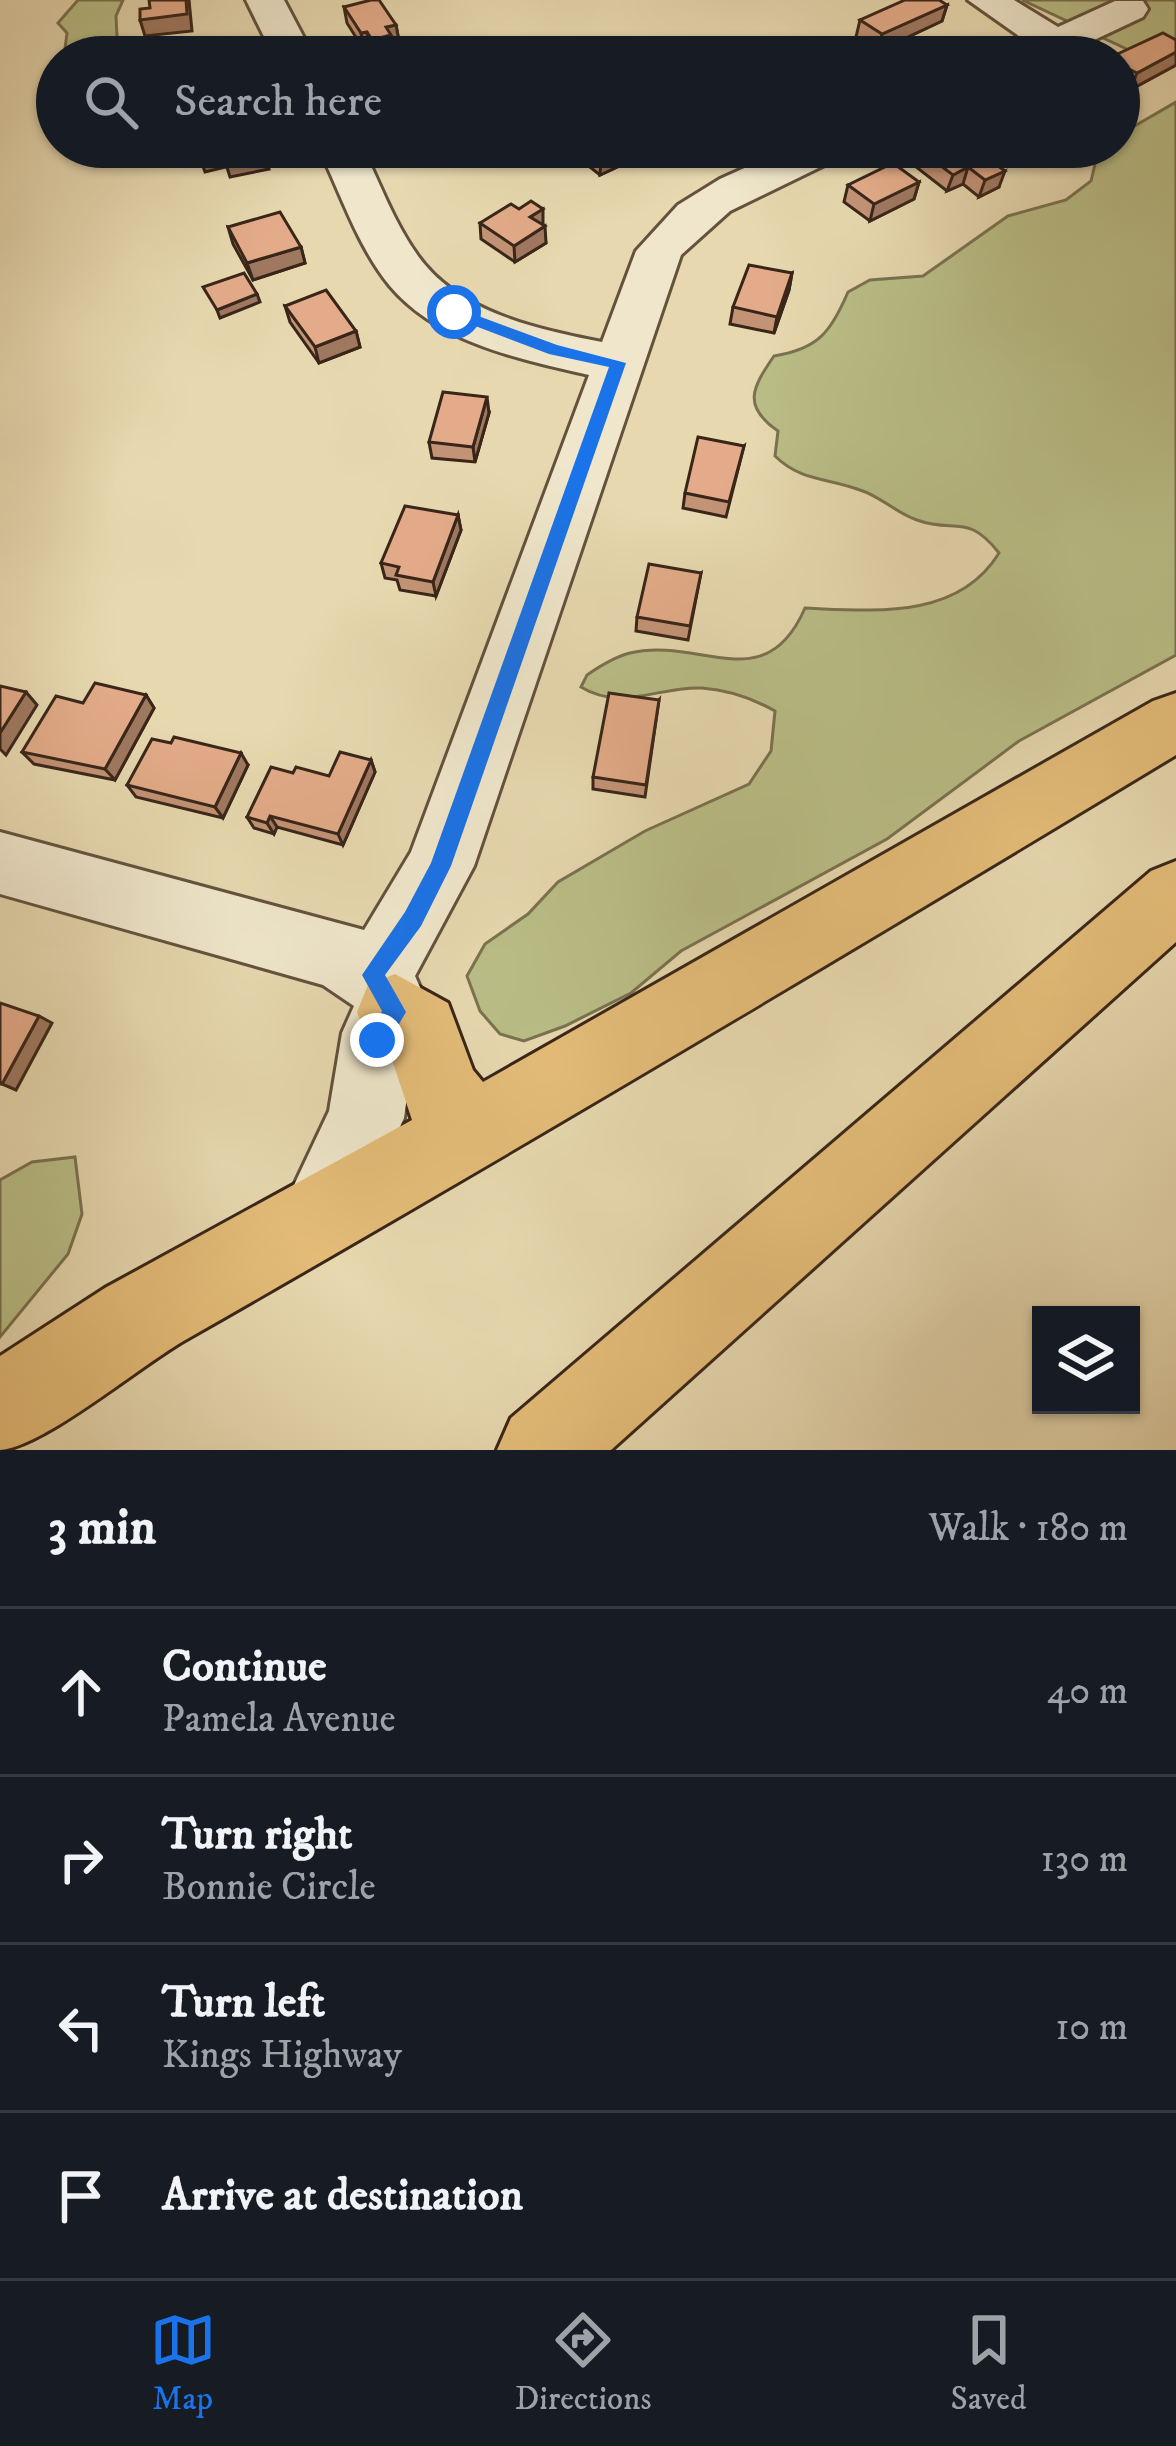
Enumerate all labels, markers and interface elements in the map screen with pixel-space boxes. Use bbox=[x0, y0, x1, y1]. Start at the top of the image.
search box bbox=[36, 36, 1140, 168]
icon: search bbox=[78, 69, 144, 135]
text: Search here bbox=[174, 74, 382, 130]
route start bbox=[427, 285, 481, 339]
route end bbox=[350, 1013, 404, 1067]
map controls bbox=[1032, 1306, 1140, 1414]
button: layers bbox=[1032, 1306, 1140, 1414]
text: 3 min bbox=[48, 1496, 156, 1560]
text: Walk · 180 m bbox=[928, 1504, 1128, 1553]
text: Continue bbox=[162, 1639, 327, 1695]
icon: ahead bbox=[48, 1659, 114, 1725]
text: 40 m bbox=[1047, 1667, 1128, 1716]
text: Pamela Avenue bbox=[162, 1695, 396, 1744]
text: Turn right bbox=[162, 1807, 352, 1863]
icon: right bbox=[48, 1827, 114, 1893]
text: 130 m bbox=[1040, 1835, 1128, 1884]
text: Bonnie Circle bbox=[162, 1863, 376, 1912]
text: Turn left bbox=[162, 1975, 325, 2031]
icon: left bbox=[48, 1995, 114, 2061]
text: 10 m bbox=[1055, 2003, 1128, 2052]
text: Kings Highway bbox=[162, 2031, 402, 2080]
icon: arrive bbox=[48, 2163, 114, 2229]
text: Arrive at destination bbox=[162, 2168, 523, 2224]
tab: Map bbox=[150, 2307, 216, 2420]
tab: Directions bbox=[515, 2307, 651, 2420]
tab: Saved bbox=[951, 2307, 1026, 2420]

